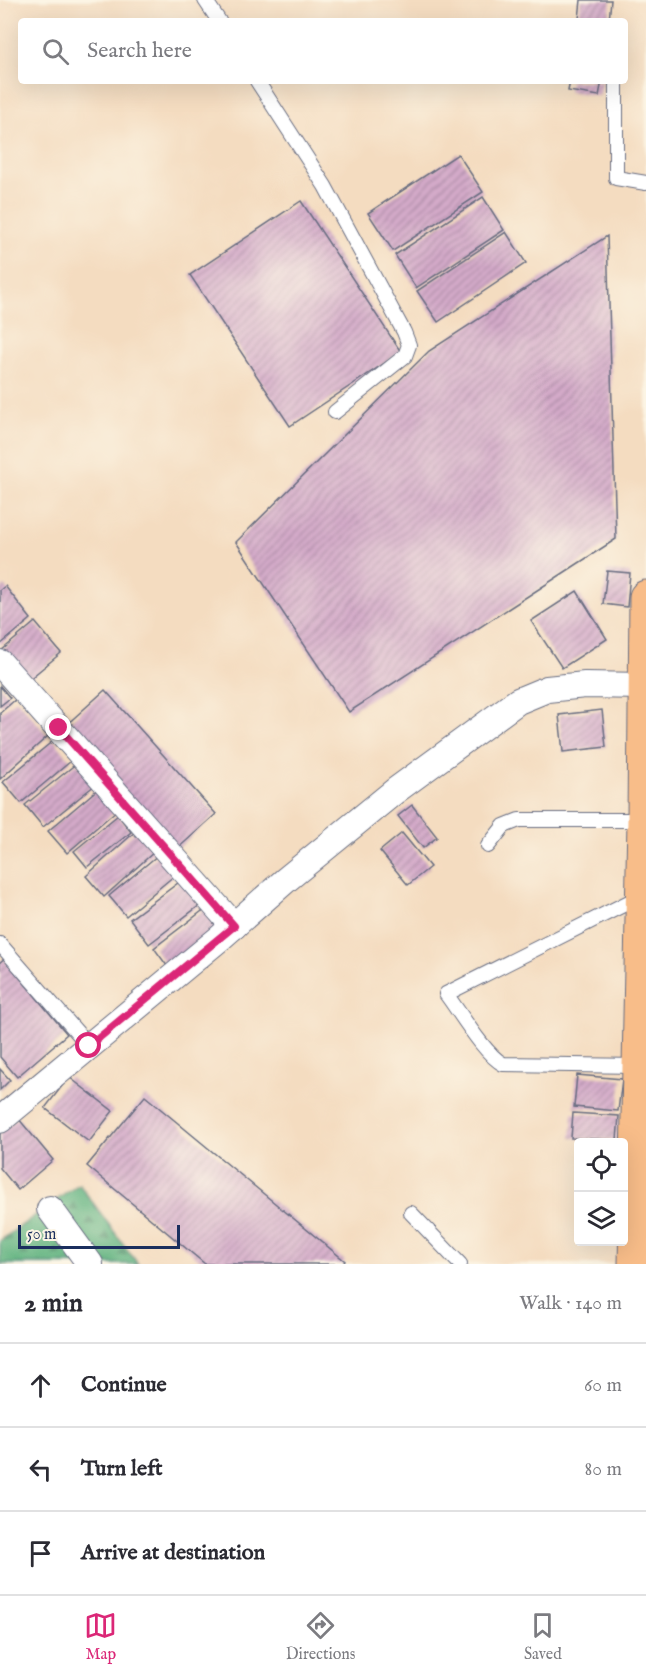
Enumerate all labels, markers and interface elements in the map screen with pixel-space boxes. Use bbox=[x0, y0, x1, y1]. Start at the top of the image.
search box bbox=[18, 18, 628, 84]
icon: search bbox=[39, 35, 72, 68]
text: Search here bbox=[87, 37, 192, 65]
route end bbox=[45, 714, 71, 740]
route start bbox=[75, 1032, 101, 1058]
map controls bbox=[574, 1138, 628, 1246]
button: locate bbox=[574, 1138, 628, 1192]
button: layers bbox=[574, 1192, 628, 1246]
scale bar bbox=[18, 1222, 180, 1250]
text: 50 m bbox=[27, 1225, 56, 1245]
text: 2 min bbox=[24, 1287, 83, 1320]
text: Walk · 140 m bbox=[519, 1291, 622, 1316]
icon: ahead bbox=[24, 1369, 57, 1402]
text: Continue bbox=[81, 1371, 167, 1399]
text: 60 m bbox=[584, 1373, 622, 1398]
icon: left bbox=[24, 1453, 57, 1486]
text: Turn left bbox=[81, 1455, 163, 1483]
text: 80 m bbox=[585, 1457, 622, 1482]
icon: arrive bbox=[24, 1537, 57, 1570]
text: Arrive at destination bbox=[81, 1539, 265, 1567]
tab: Map bbox=[84, 1609, 117, 1665]
tab: Directions bbox=[286, 1609, 355, 1665]
tab: Saved bbox=[524, 1609, 562, 1665]

